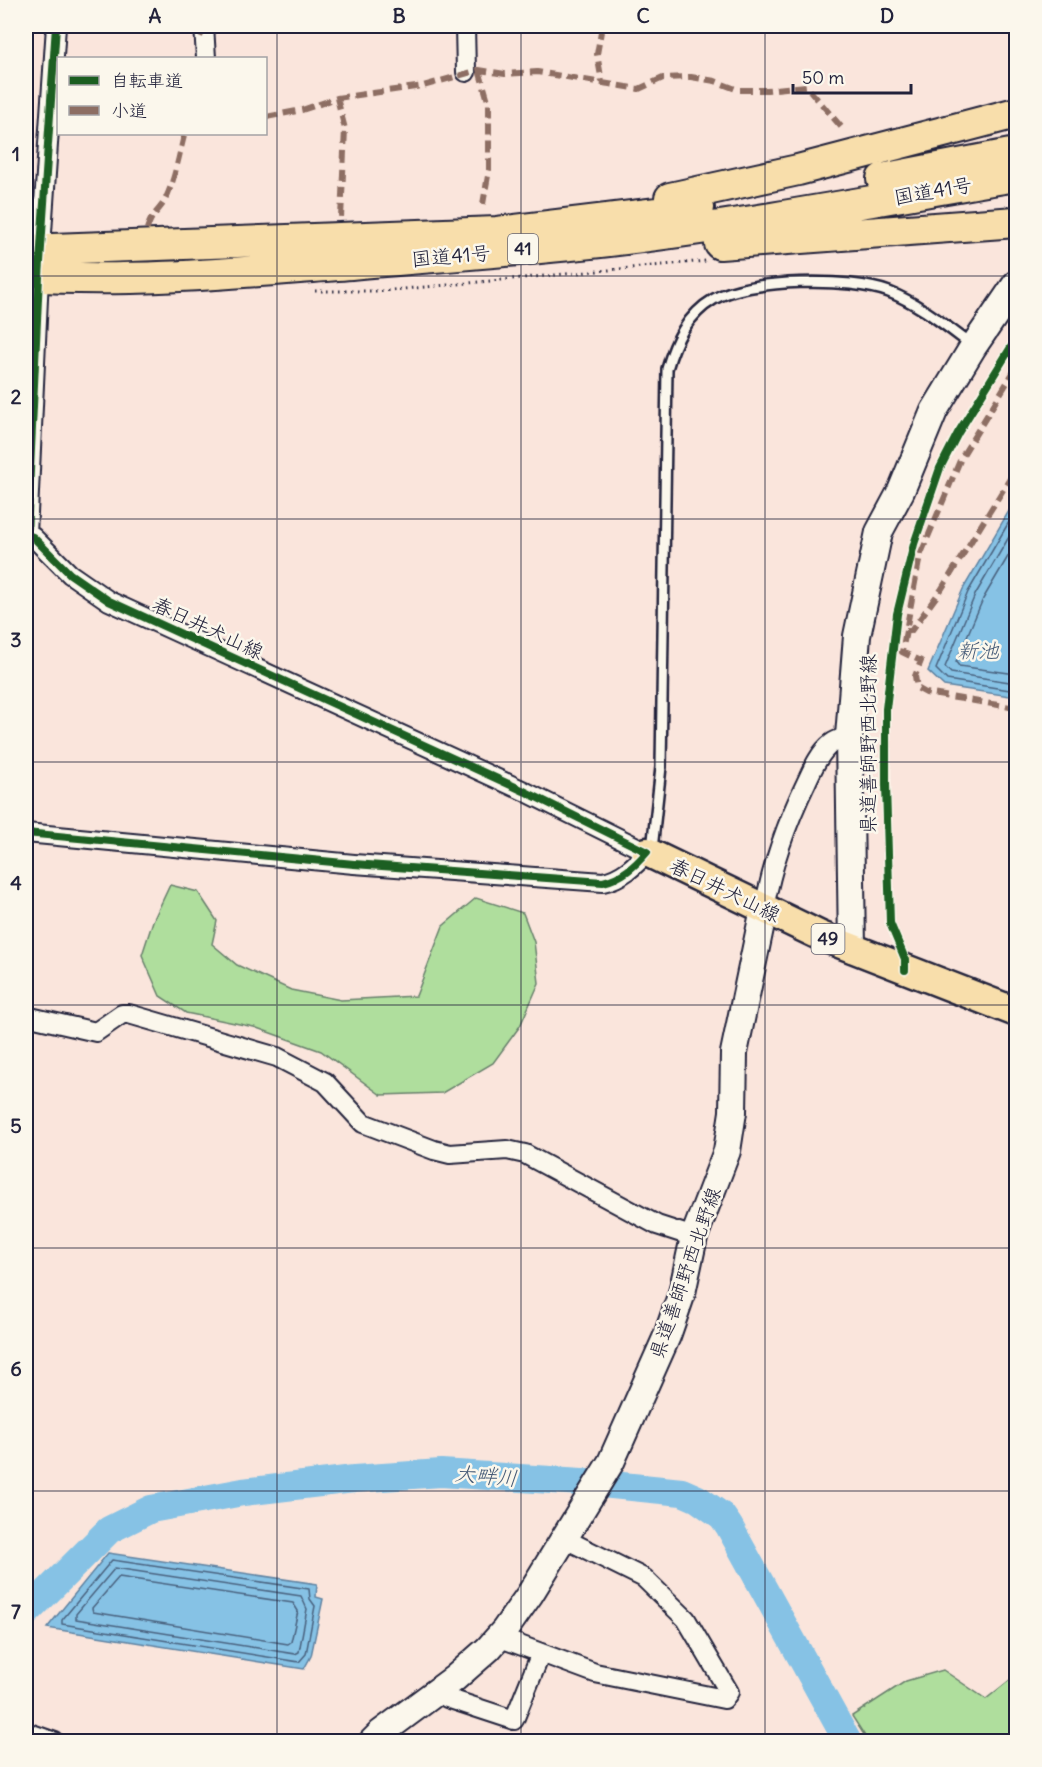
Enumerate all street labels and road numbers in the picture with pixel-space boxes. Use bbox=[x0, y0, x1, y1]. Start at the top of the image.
street label: 国道41号 bbox=[892, 171, 974, 210]
road number: 41 bbox=[508, 234, 538, 264]
street label: 国道41号 bbox=[410, 240, 492, 271]
street label: 春日井犬山線 bbox=[149, 591, 268, 664]
street label: 県道善師野西北野線 bbox=[855, 654, 880, 834]
street label: 春日井犬山線 bbox=[666, 852, 785, 927]
road number: 49 bbox=[812, 924, 844, 954]
street label: 県道善師野西北野線 bbox=[643, 1184, 726, 1362]

